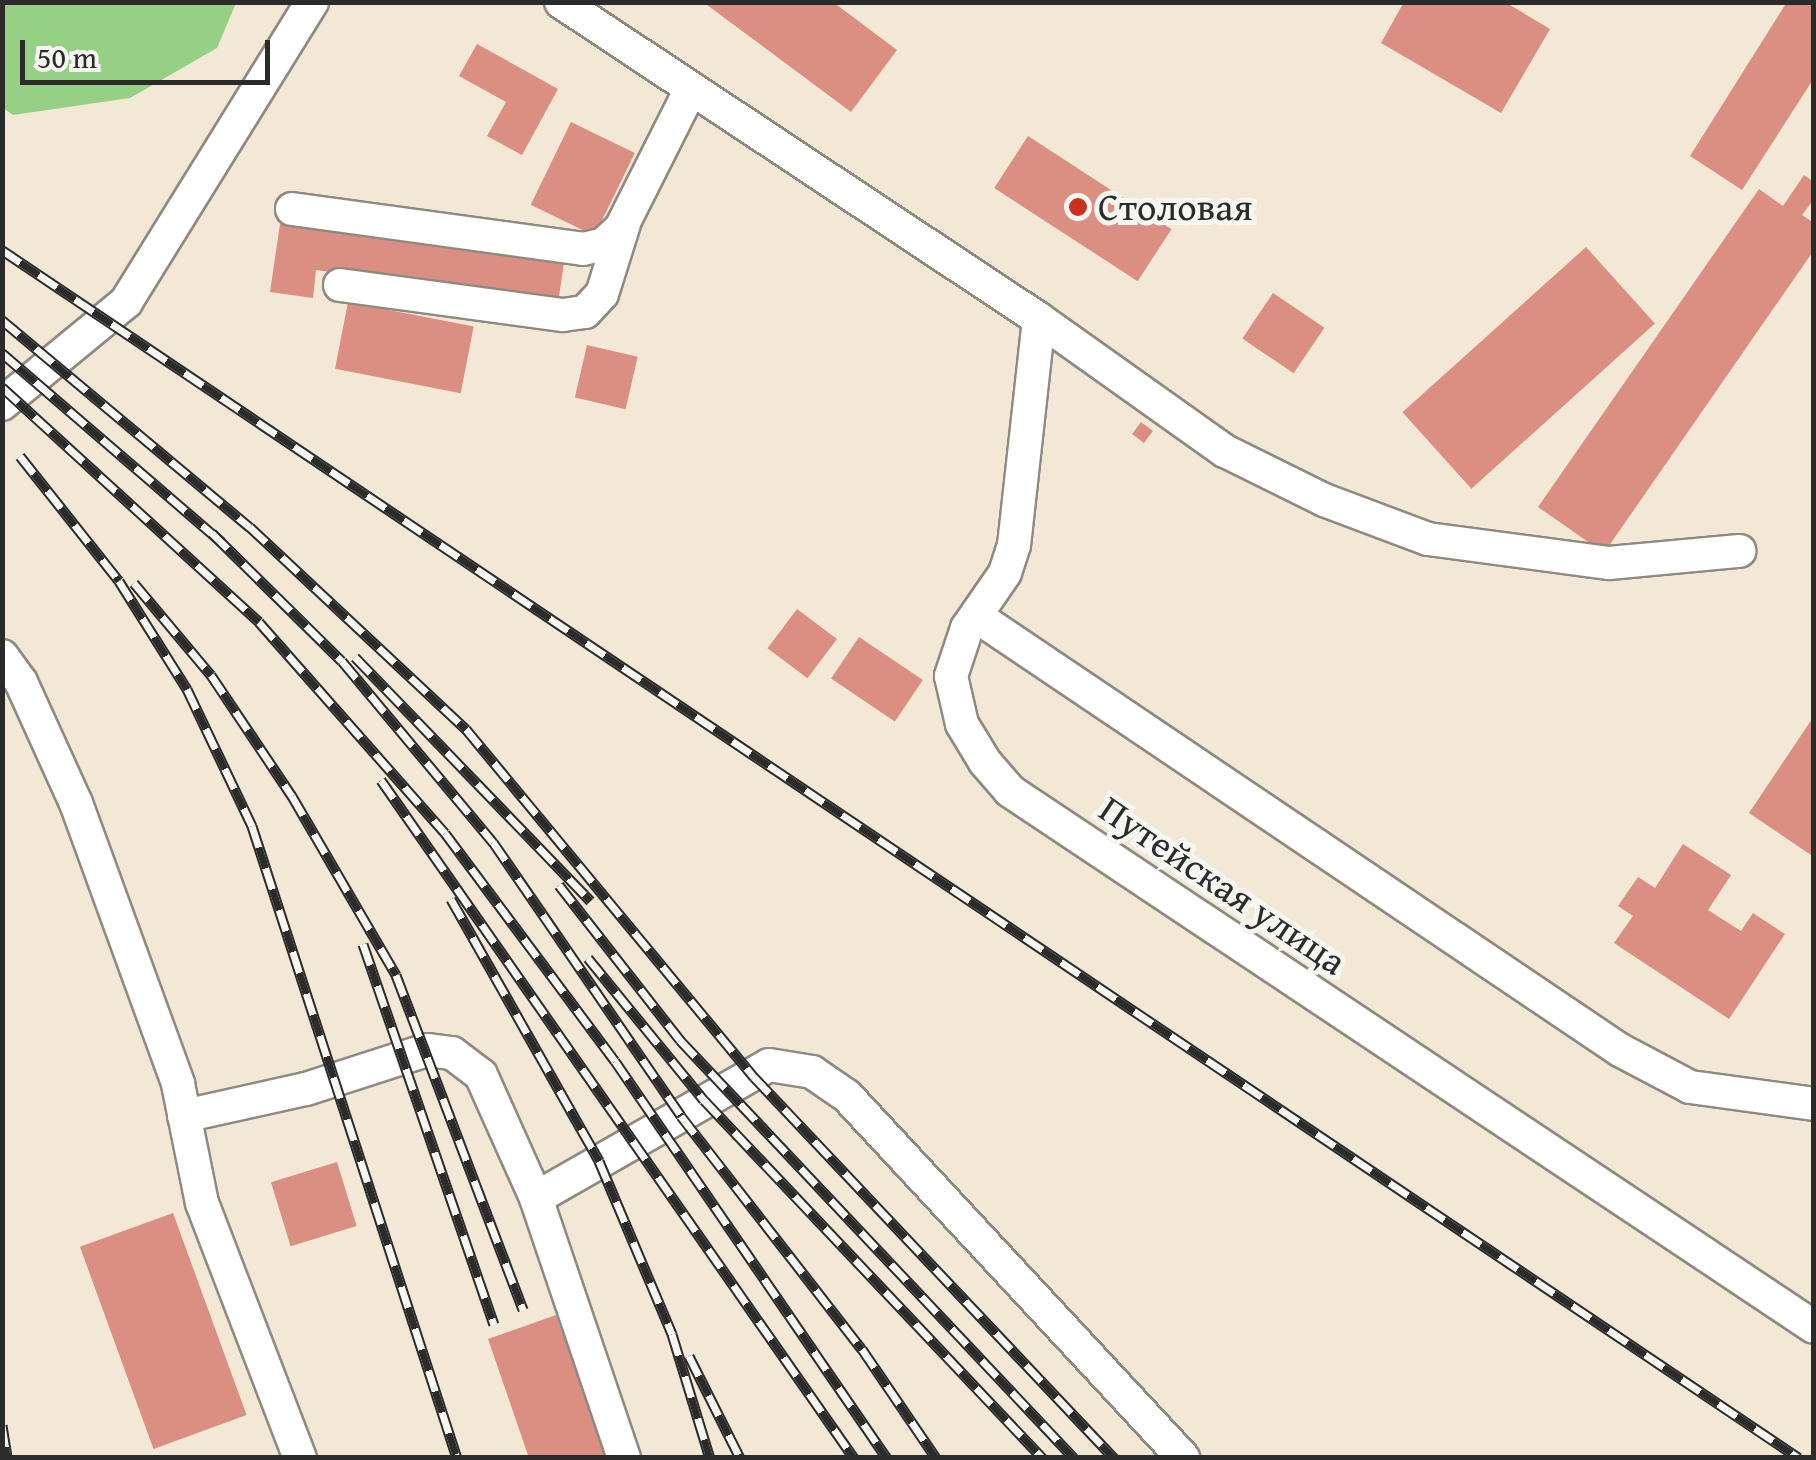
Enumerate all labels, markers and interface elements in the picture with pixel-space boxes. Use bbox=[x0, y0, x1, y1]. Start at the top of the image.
scale bar bbox=[25, 20, 275, 82]
text: 50 m bbox=[37, 35, 97, 79]
place label: Столовая bbox=[1098, 184, 1253, 230]
marker: Столовая bbox=[1067, 196, 1089, 218]
street label: Путейская улица bbox=[1091, 786, 1355, 984]

